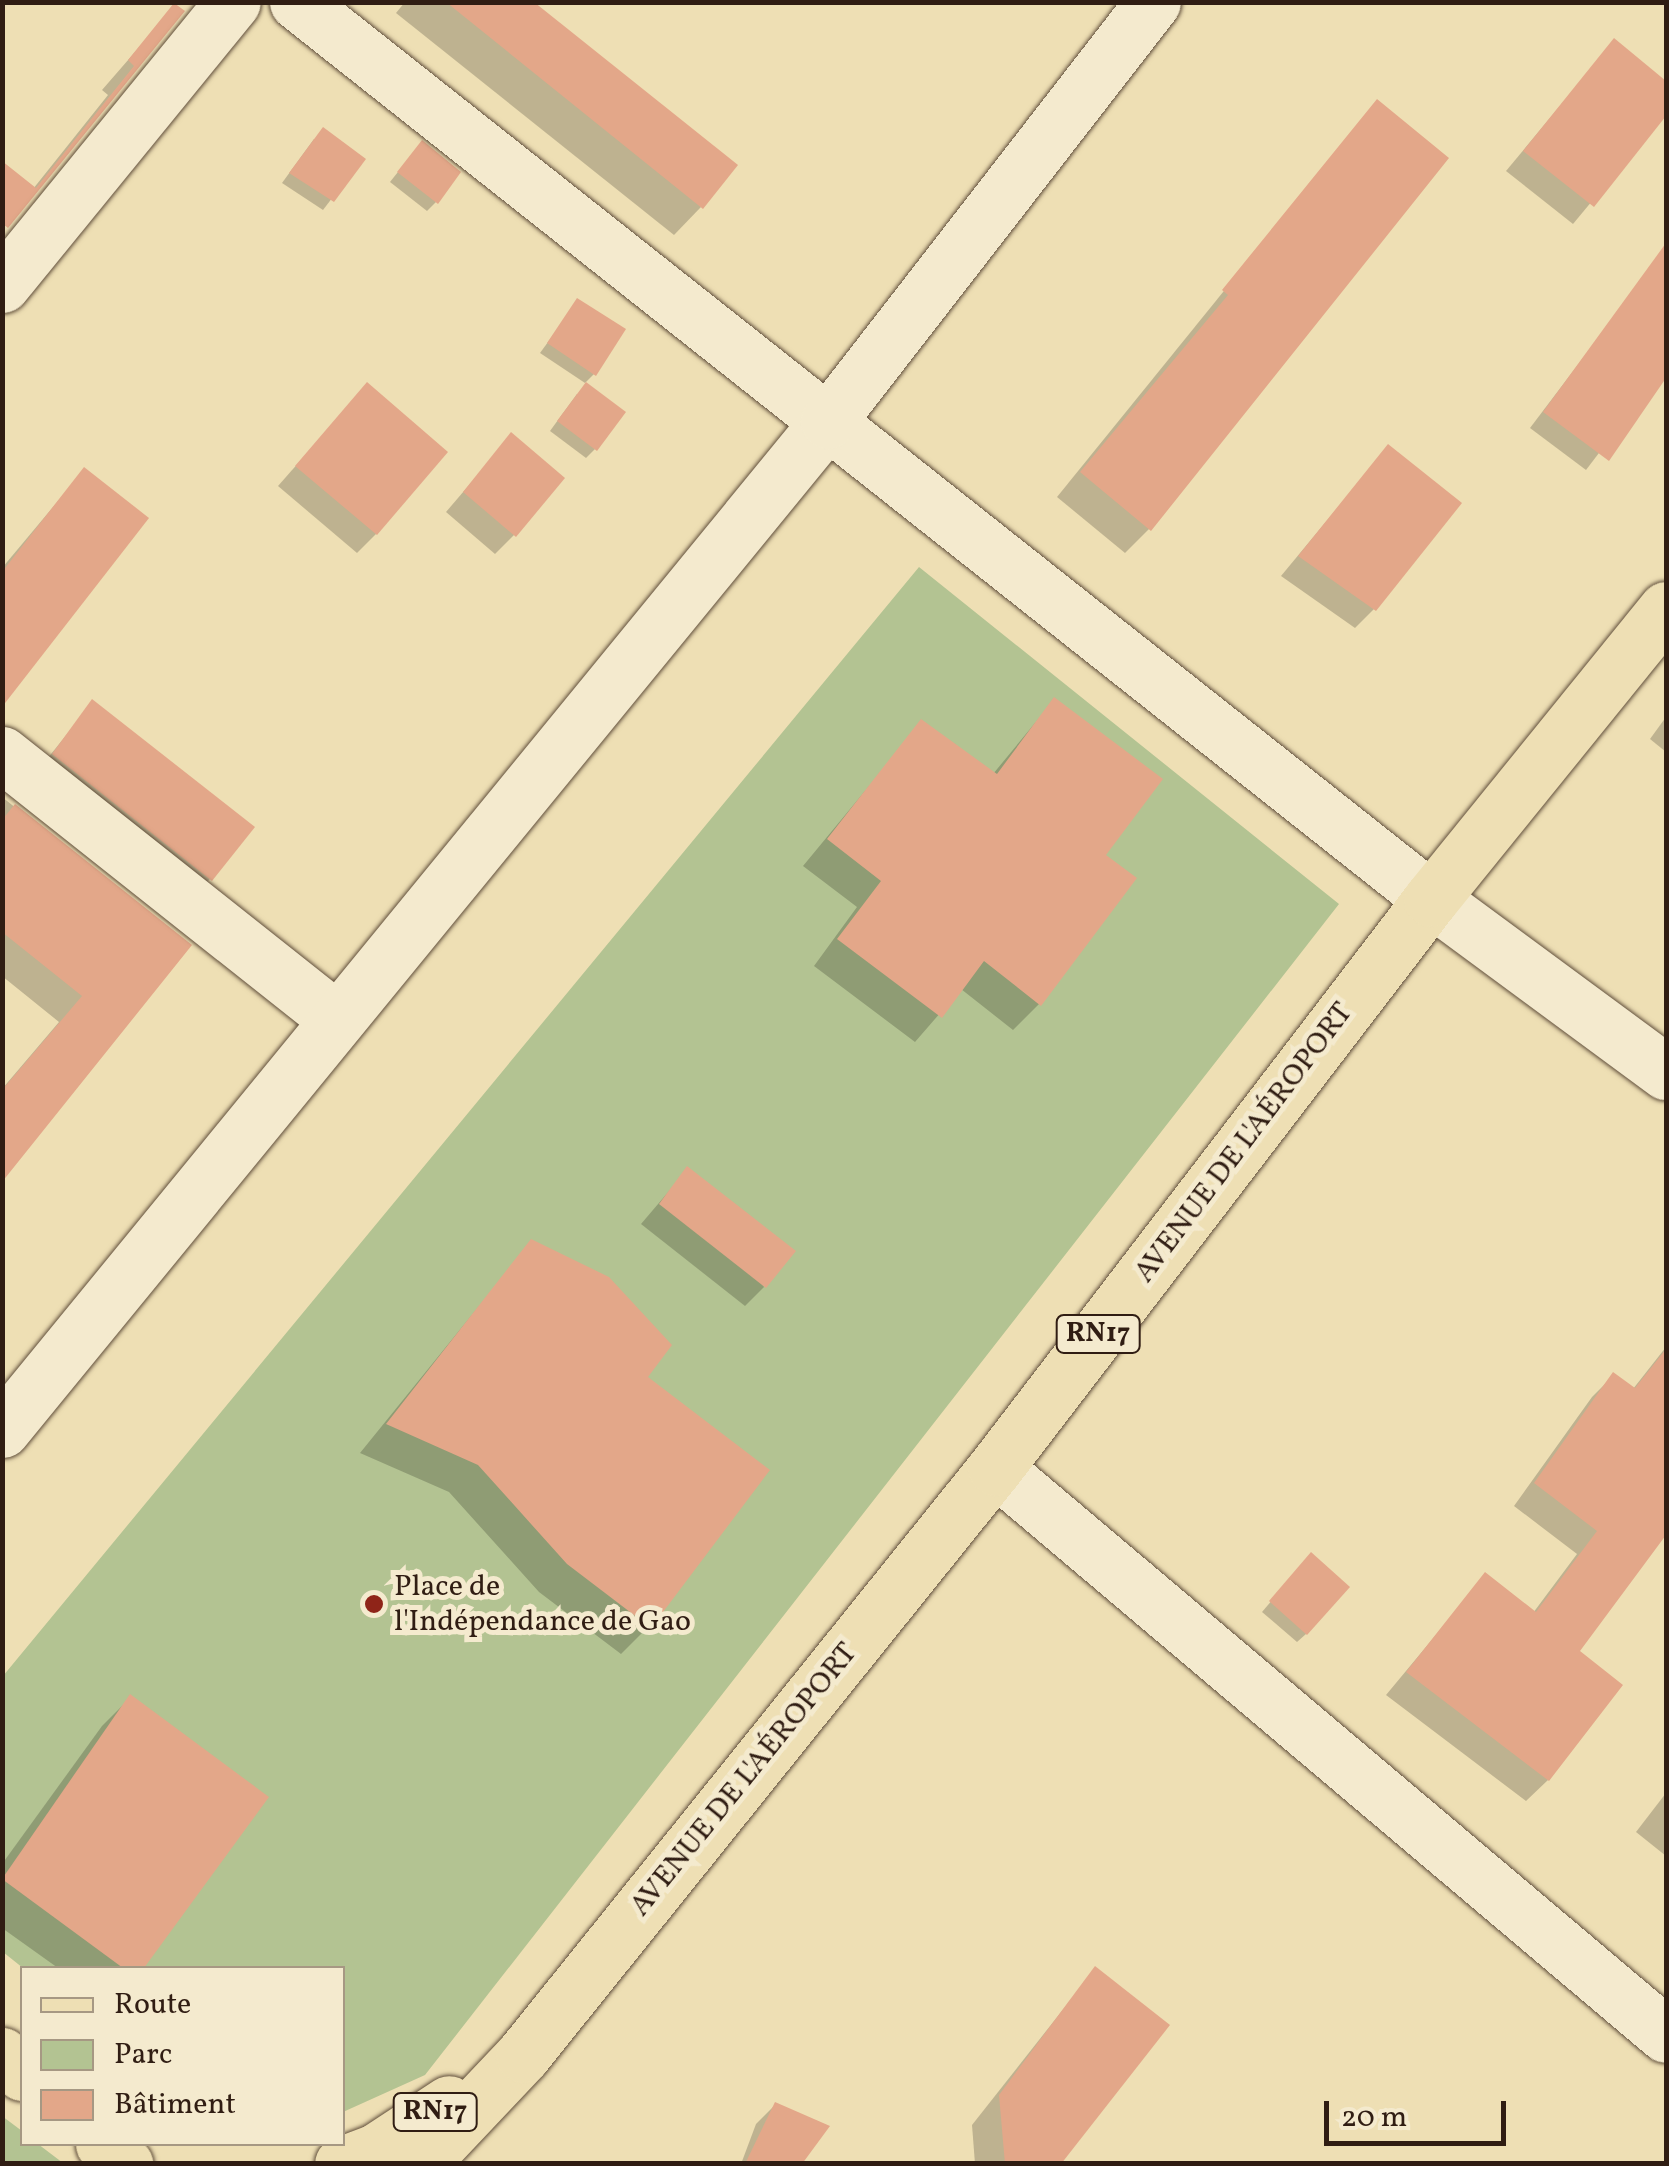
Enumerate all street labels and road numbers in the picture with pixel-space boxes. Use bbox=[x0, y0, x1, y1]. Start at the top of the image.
street label: AVENUE DE L'AÉROPORT bbox=[1127, 996, 1361, 1290]
road number: RN17 bbox=[1056, 1311, 1140, 1357]
street label: AVENUE DE L'AÉROPORT bbox=[623, 1636, 865, 1924]
road number: RN17 bbox=[392, 2089, 478, 2135]

